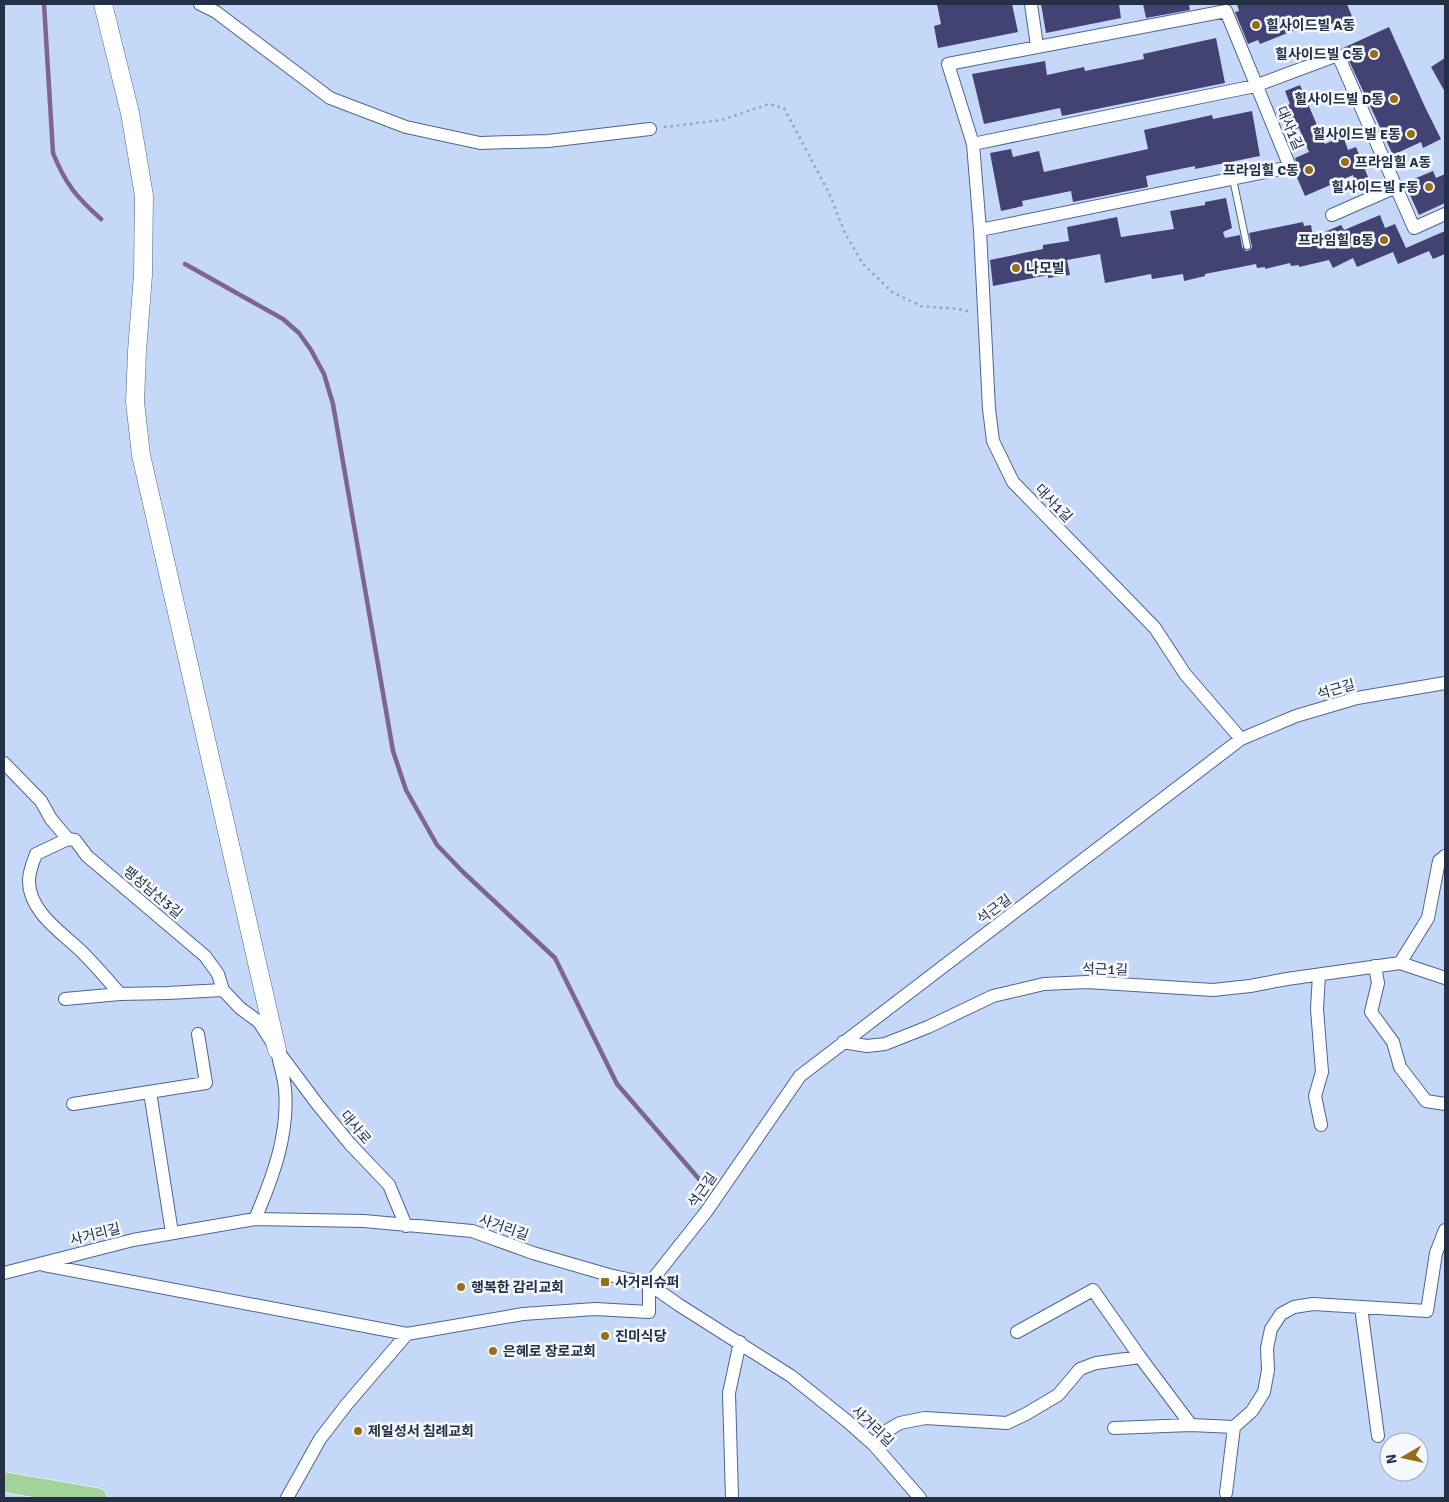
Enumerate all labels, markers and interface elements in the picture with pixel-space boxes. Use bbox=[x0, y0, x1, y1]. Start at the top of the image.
place label: 힐사이드빌 A동 bbox=[1266, 17, 1355, 34]
marker: 힐사이드빌 A동 bbox=[1250, 19, 1262, 31]
place label: 힐사이드빌 C동 bbox=[1275, 46, 1364, 63]
marker: 힐사이드빌 C동 bbox=[1368, 48, 1380, 60]
place label: 힐사이드빌 D동 bbox=[1294, 91, 1384, 108]
marker: 힐사이드빌 D동 bbox=[1388, 93, 1400, 105]
street label: 대사1길 bbox=[1273, 104, 1306, 153]
place label: 힐사이드빌 E동 bbox=[1313, 126, 1401, 143]
marker: 힐사이드빌 E동 bbox=[1405, 128, 1417, 140]
place label: 프라임힐 A동 bbox=[1355, 154, 1432, 171]
marker: 프라임힐 A동 bbox=[1339, 156, 1351, 168]
place label: 프라임힐 C동 bbox=[1223, 162, 1299, 179]
marker: 프라임힐 C동 bbox=[1303, 164, 1315, 176]
place label: 힐사이드빌 F동 bbox=[1331, 179, 1419, 196]
marker: 힐사이드빌 F동 bbox=[1423, 181, 1435, 193]
place label: 프라임힐 B동 bbox=[1298, 232, 1374, 249]
marker: 프라임힐 B동 bbox=[1378, 234, 1390, 246]
place label: 나모빌 bbox=[1026, 260, 1065, 277]
marker: 나모빌 bbox=[1010, 262, 1022, 274]
street label: 대사1길 bbox=[1031, 481, 1076, 526]
street label: 석근길 bbox=[1315, 676, 1357, 703]
street label: 팽성남산3길 bbox=[120, 863, 186, 922]
street label: 석근길 bbox=[974, 891, 1015, 928]
street label: 석근1길 bbox=[1082, 960, 1128, 979]
street label: 대사로 bbox=[337, 1107, 375, 1148]
street label: 석근길 bbox=[684, 1170, 720, 1211]
street label: 사거리길 bbox=[477, 1211, 531, 1244]
street label: 사거리길 bbox=[68, 1220, 122, 1249]
place label: 사거리슈퍼 bbox=[615, 1274, 679, 1291]
marker: 사거리슈퍼 bbox=[599, 1276, 611, 1288]
place label: 행복한 감리교회 bbox=[471, 1279, 564, 1296]
marker: 행복한 감리교회 bbox=[455, 1281, 467, 1293]
place label: 진미식당 bbox=[615, 1328, 667, 1345]
marker: 진미식당 bbox=[599, 1330, 611, 1342]
place label: 은혜로 장로교회 bbox=[503, 1343, 596, 1360]
marker: 은혜로 장로교회 bbox=[487, 1345, 499, 1357]
street label: 사거리길 bbox=[848, 1402, 897, 1450]
place label: 제일성서 침례교회 bbox=[368, 1423, 474, 1440]
marker: 제일성서 침례교회 bbox=[352, 1425, 364, 1437]
north arrow bbox=[1379, 1432, 1429, 1482]
text: N bbox=[1382, 1453, 1401, 1465]

